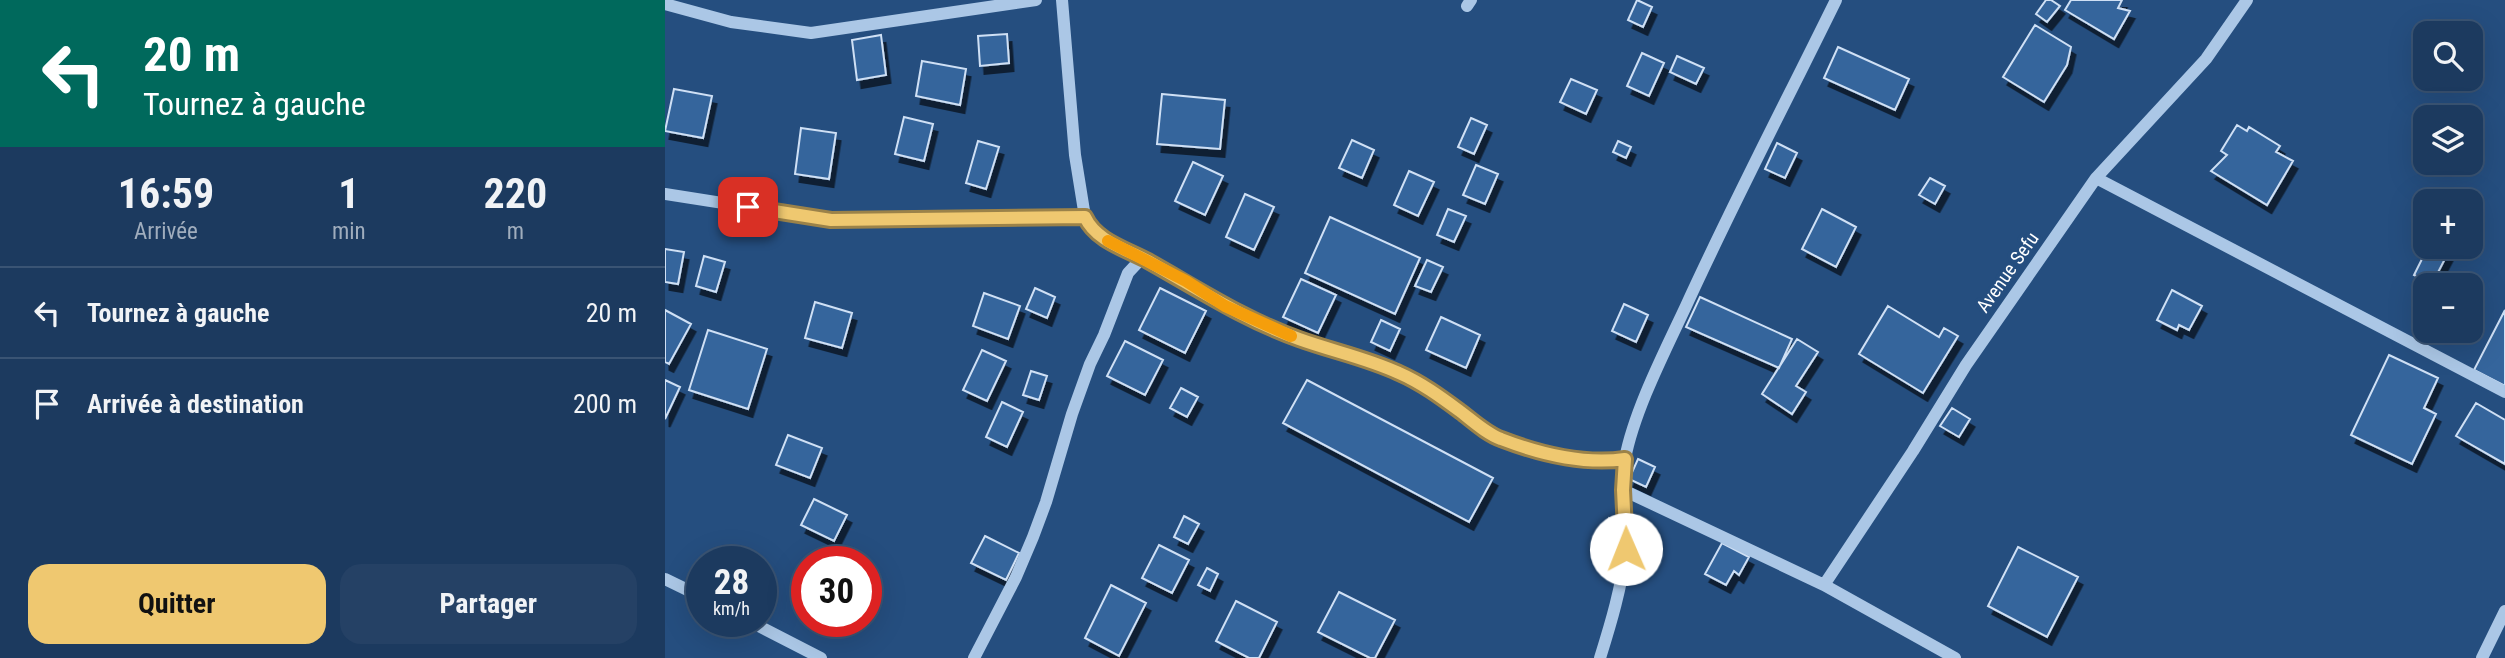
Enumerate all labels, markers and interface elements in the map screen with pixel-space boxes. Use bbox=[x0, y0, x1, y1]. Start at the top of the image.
map controls bbox=[2413, 21, 2483, 343]
button: search bbox=[2413, 21, 2483, 91]
text: 20 m bbox=[143, 26, 240, 83]
icon: left bbox=[28, 28, 119, 119]
text: Tournez à gauche bbox=[143, 85, 366, 123]
button: layers bbox=[2413, 105, 2483, 175]
text: 16:59 bbox=[118, 169, 214, 218]
text: 1 bbox=[338, 169, 359, 218]
text: 220 bbox=[483, 169, 547, 218]
pin bbox=[718, 177, 778, 237]
icon: arrive bbox=[729, 188, 767, 226]
button: + bbox=[2413, 189, 2483, 259]
text: Arrivée bbox=[134, 218, 198, 245]
text: min bbox=[332, 218, 366, 245]
text: m bbox=[507, 218, 524, 245]
street label: Avenue Sefu bbox=[1971, 228, 2044, 317]
button: − bbox=[2413, 273, 2483, 343]
icon: left bbox=[28, 294, 66, 332]
text: Tournez à gauche bbox=[87, 298, 269, 328]
text: 20 m bbox=[586, 298, 637, 328]
icon: arrive bbox=[28, 385, 66, 423]
text: Arrivée à destination bbox=[87, 389, 304, 419]
text: 200 m bbox=[573, 389, 637, 419]
position arrow bbox=[1589, 512, 1663, 586]
speed limit sign: 30 bbox=[791, 546, 882, 637]
text: 28 bbox=[714, 562, 749, 603]
button: Quitter bbox=[28, 564, 326, 644]
button: Partager bbox=[340, 564, 637, 644]
text: km/h bbox=[713, 598, 750, 619]

